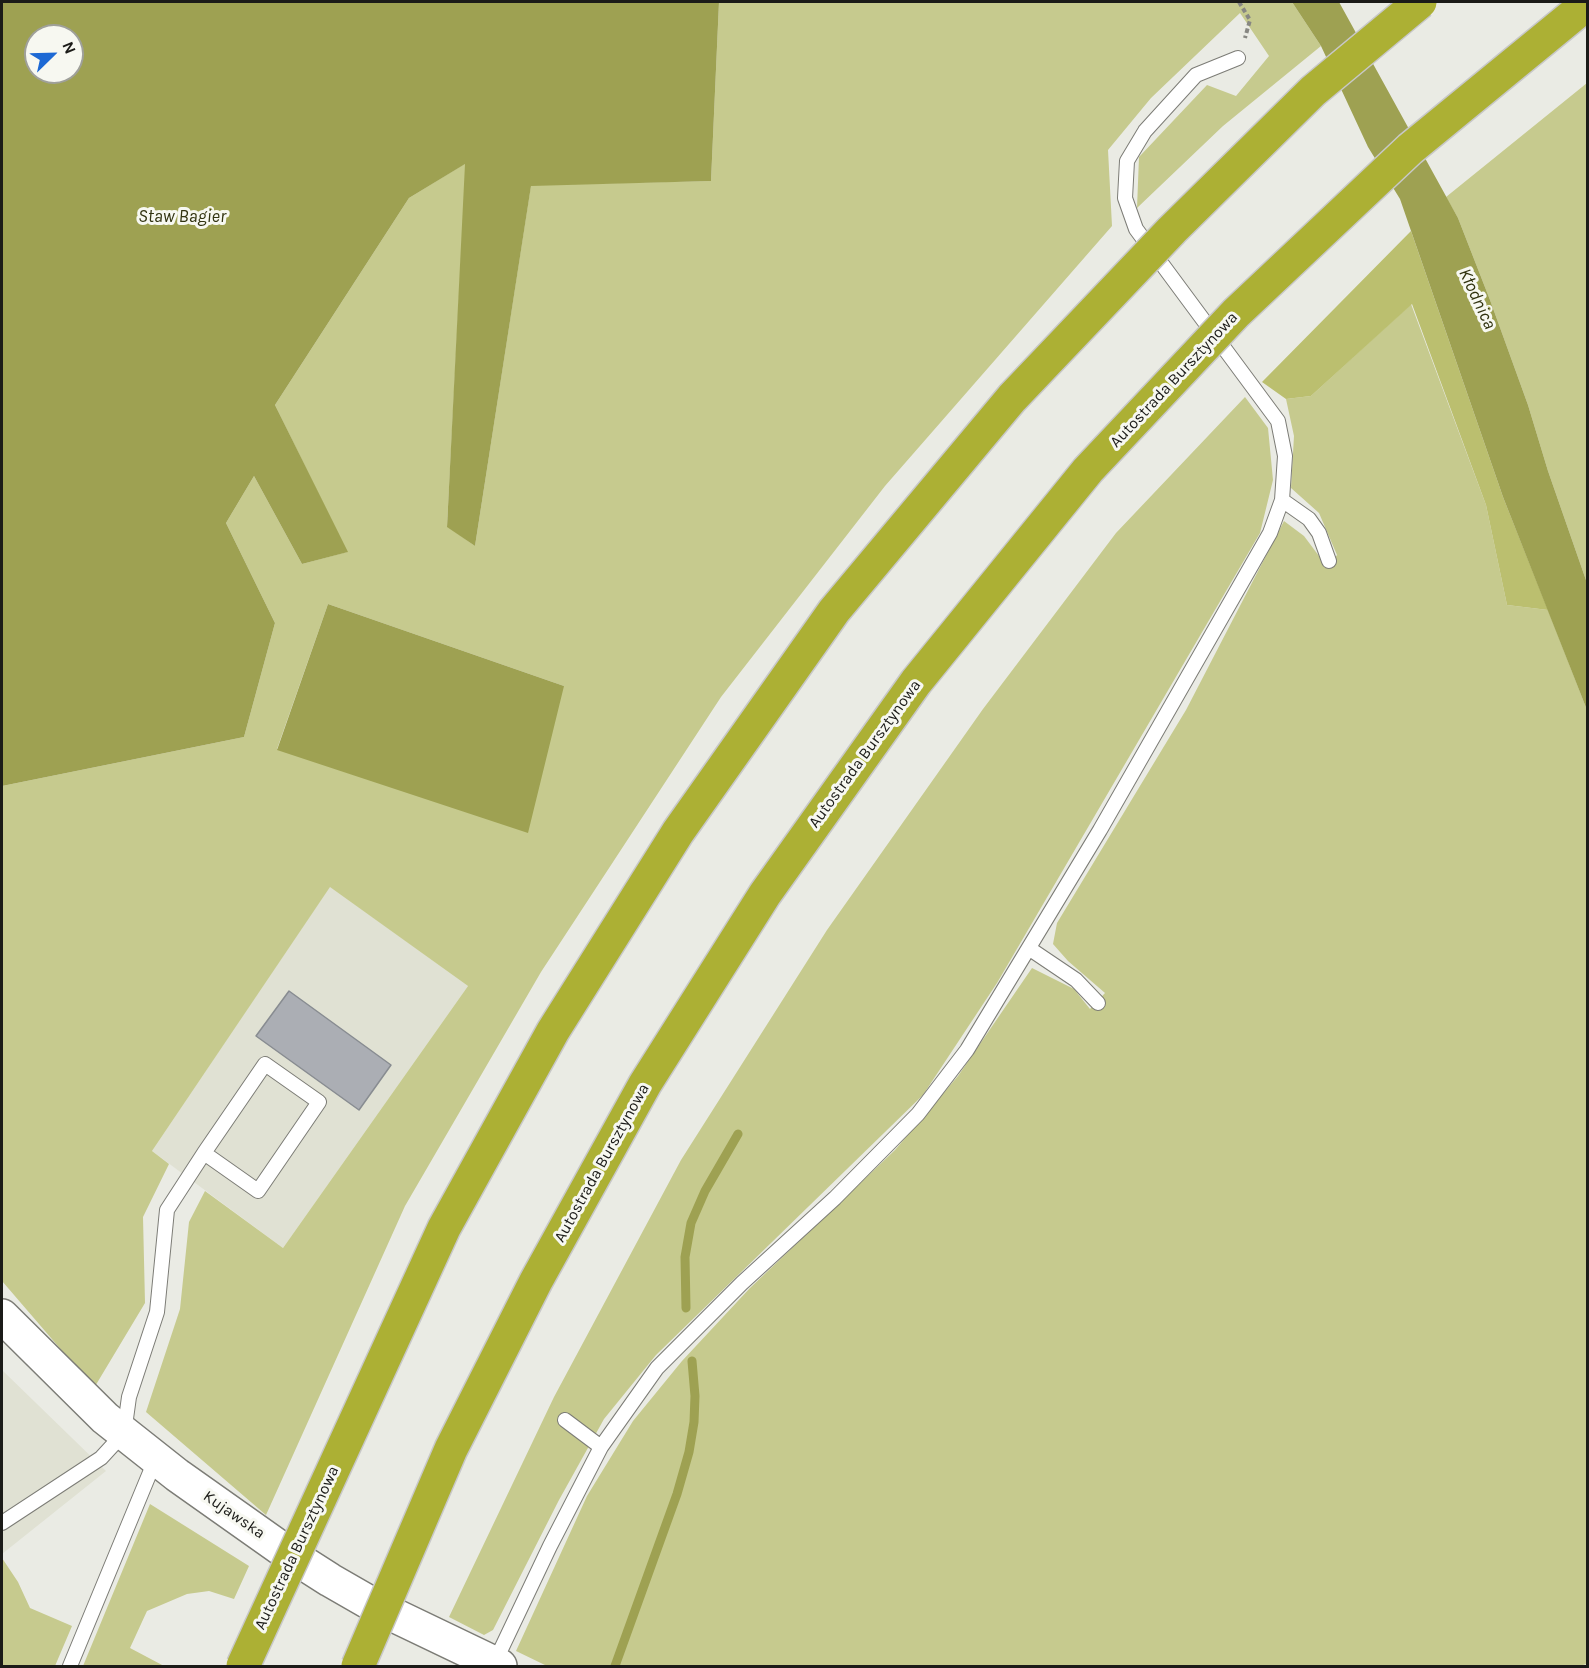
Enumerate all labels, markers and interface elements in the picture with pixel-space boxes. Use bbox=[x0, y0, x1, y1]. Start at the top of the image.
north arrow bbox=[24, 24, 84, 84]
text: N bbox=[58, 39, 80, 57]
water label: Staw Bagier bbox=[138, 206, 226, 228]
water label: Kłodnica bbox=[1454, 265, 1500, 333]
street label: Autostrada Bursztynowa bbox=[1106, 308, 1242, 452]
street label: Autostrada Bursztynowa bbox=[805, 676, 925, 832]
street label: Autostrada Bursztynowa bbox=[550, 1080, 654, 1246]
street label: Autostrada Bursztynowa bbox=[251, 1463, 343, 1633]
street label: Kujawska bbox=[199, 1487, 269, 1543]

